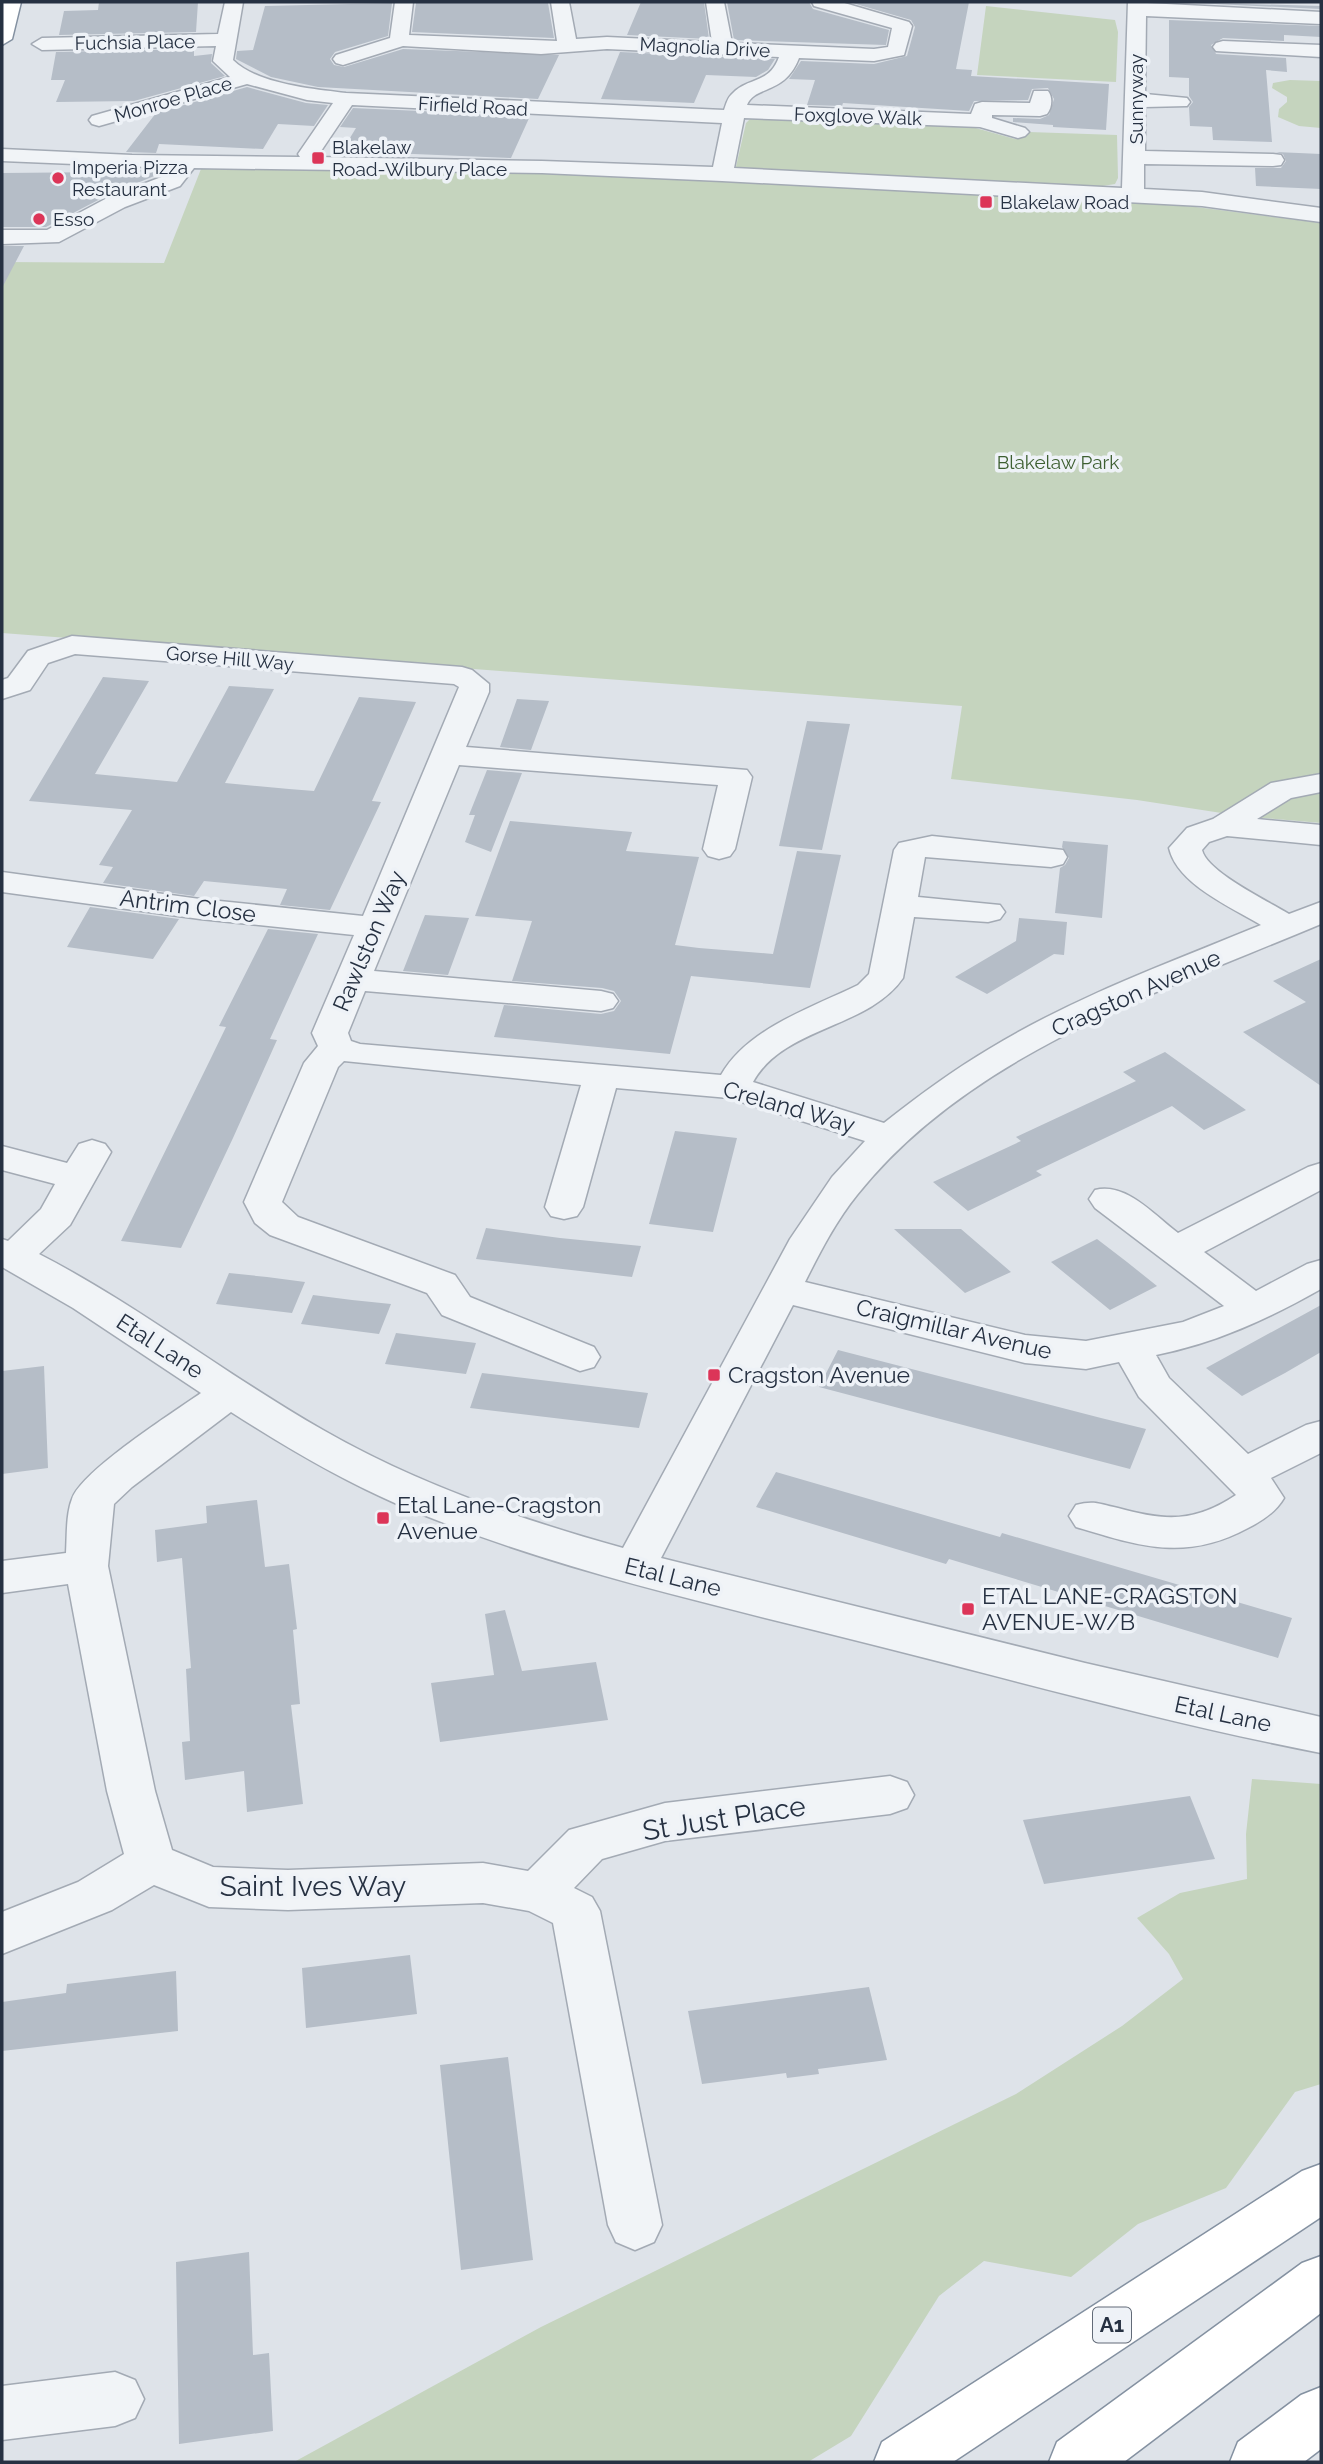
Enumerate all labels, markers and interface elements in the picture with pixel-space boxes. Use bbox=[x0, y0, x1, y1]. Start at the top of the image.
street label: Fuchsia Place bbox=[74, 30, 196, 54]
street label: Magnolia Drive bbox=[639, 33, 771, 61]
street label: Sunnyway bbox=[1125, 54, 1147, 144]
street label: Monroe Place bbox=[112, 72, 234, 126]
street label: Firfield Road bbox=[417, 92, 529, 120]
street label: Foxglove Walk bbox=[794, 103, 922, 129]
place label: Blakelaw Road-Wilbury Place bbox=[332, 136, 507, 180]
marker: Blakelaw Road-Wilbury Place bbox=[310, 150, 326, 166]
place label: Imperia Pizza Restaurant bbox=[72, 156, 188, 200]
marker: Imperia Pizza Restaurant bbox=[50, 170, 66, 186]
place label: Blakelaw Road bbox=[1000, 191, 1129, 213]
marker: Blakelaw Road bbox=[978, 194, 994, 210]
place label: Esso bbox=[53, 208, 94, 230]
marker: Esso bbox=[31, 211, 47, 227]
park label: Blakelaw Park bbox=[997, 451, 1119, 473]
street label: Gorse Hill Way bbox=[165, 641, 295, 675]
street label: Rawlston Way bbox=[327, 866, 410, 1015]
street label: Antrim Close bbox=[118, 884, 258, 927]
street label: Cragston Avenue bbox=[1047, 943, 1224, 1042]
street label: Creland Way bbox=[720, 1075, 858, 1138]
street label: Craigmillar Avenue bbox=[854, 1293, 1055, 1364]
street label: Etal Lane bbox=[112, 1307, 209, 1384]
place label: Cragston Avenue bbox=[728, 1361, 910, 1388]
marker: Cragston Avenue bbox=[706, 1367, 722, 1383]
place label: Etal Lane-Cragston Avenue bbox=[397, 1491, 601, 1544]
marker: Etal Lane-Cragston Avenue bbox=[375, 1510, 391, 1526]
street label: Etal Lane bbox=[622, 1552, 724, 1602]
place label: ETAL LANE-CRAGSTON AVENUE-W/B bbox=[982, 1582, 1238, 1635]
marker: ETAL LANE-CRAGSTON AVENUE-W/B bbox=[960, 1601, 976, 1617]
street label: Etal Lane bbox=[1172, 1690, 1274, 1737]
street label: St Just Place bbox=[640, 1789, 808, 1848]
street label: Saint Ives Way bbox=[220, 1870, 406, 1903]
road number: A1 bbox=[1093, 2308, 1131, 2342]

